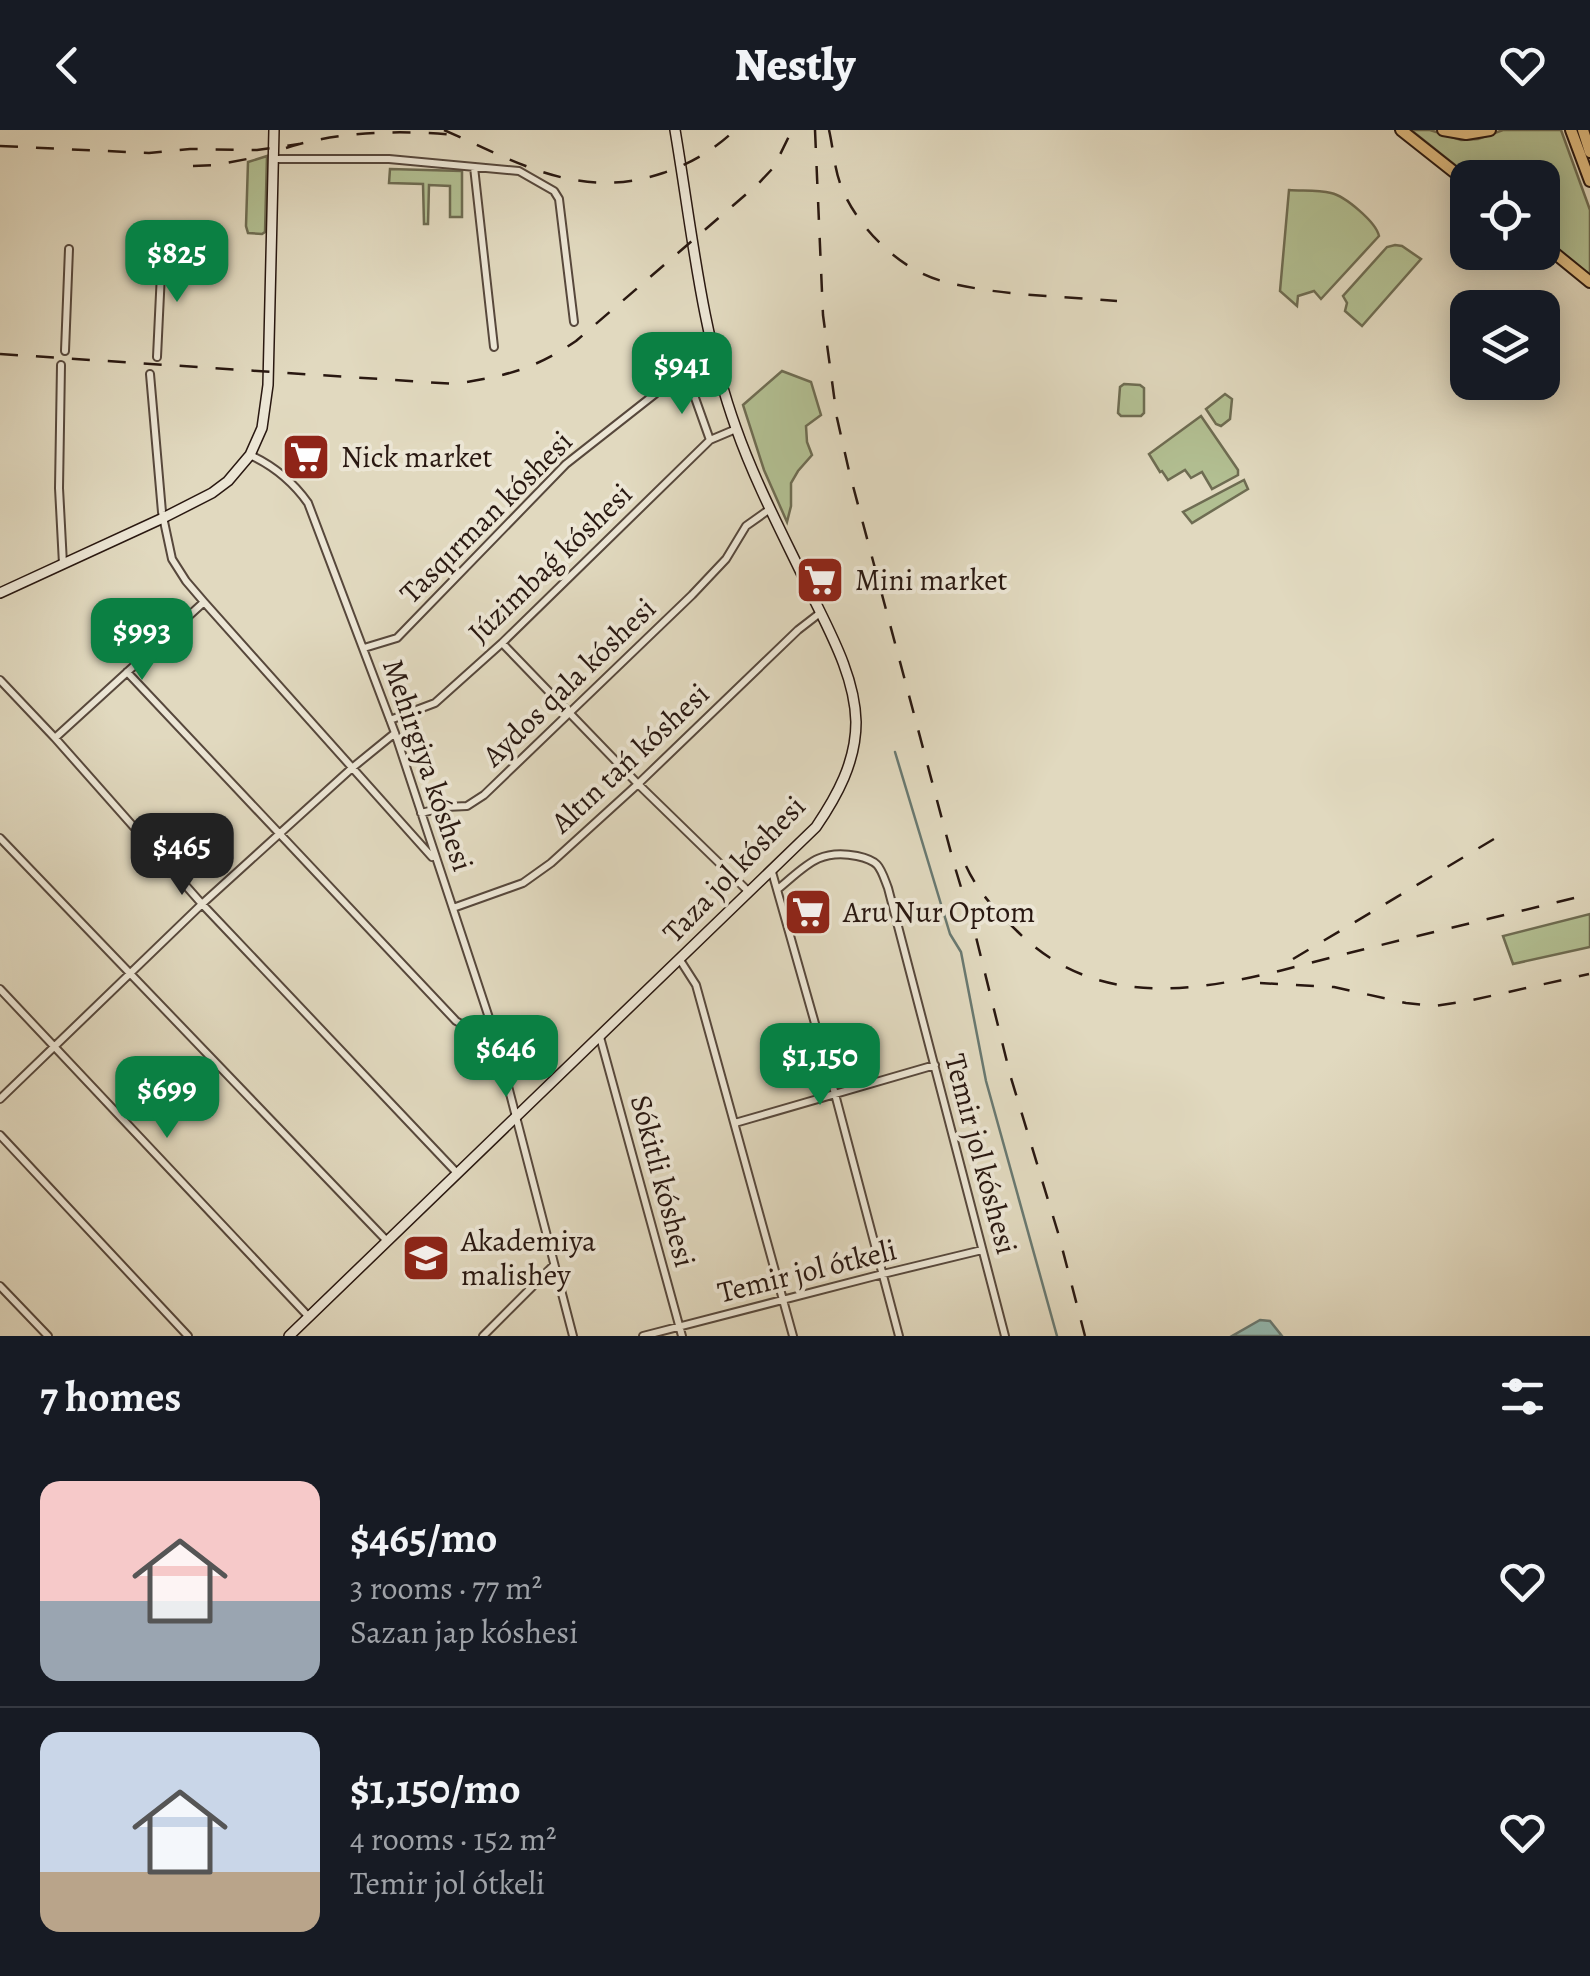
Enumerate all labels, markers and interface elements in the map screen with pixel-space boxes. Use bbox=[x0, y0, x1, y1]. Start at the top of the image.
text: Nestly bbox=[735, 34, 855, 96]
icon: back bbox=[40, 38, 95, 93]
icon: heart bbox=[1495, 38, 1550, 93]
map controls bbox=[1450, 160, 1560, 400]
button: locate bbox=[1450, 160, 1560, 270]
pin: $825 bbox=[118, 220, 236, 305]
text: $825 bbox=[147, 230, 207, 274]
button: layers bbox=[1450, 290, 1560, 400]
pin: $941 bbox=[623, 332, 741, 417]
text: $941 bbox=[654, 342, 710, 386]
street label: Tasqırman kóshesi bbox=[391, 422, 581, 612]
supermarket icon: Nick market bbox=[280, 431, 332, 483]
place label: Nick market bbox=[341, 437, 492, 477]
street label: Júzimbaǵ kóshesi bbox=[459, 474, 641, 652]
supermarket icon: Mini market bbox=[794, 554, 846, 606]
place label: Mini market bbox=[855, 560, 1008, 600]
street label: Aydos qala kóshesi bbox=[473, 589, 664, 776]
pin: $993 bbox=[83, 598, 201, 683]
text: $993 bbox=[113, 608, 171, 652]
street label: Mehirgiya kóshesi bbox=[373, 654, 483, 876]
street label: Altın tań kóshesi bbox=[541, 674, 718, 843]
street label: Taza jol kóshesi bbox=[654, 787, 814, 951]
pin: $465 bbox=[123, 813, 241, 898]
text: $465 bbox=[153, 823, 211, 867]
supermarket icon: Aru Nur Optom bbox=[782, 886, 834, 938]
place label: Aru Nur Optom bbox=[842, 892, 1035, 932]
pin: $646 bbox=[447, 1015, 565, 1100]
pin: $1,150 bbox=[739, 1023, 901, 1108]
text: $646 bbox=[476, 1025, 536, 1069]
text: $1,150 bbox=[782, 1033, 858, 1077]
street label: Temir jol kóshesi bbox=[935, 1049, 1027, 1259]
pin: $699 bbox=[108, 1056, 226, 1141]
text: $699 bbox=[137, 1066, 197, 1110]
street label: Sókitli kóshesi bbox=[621, 1091, 705, 1271]
place label: Akademiya malishey bbox=[460, 1221, 596, 1295]
street label: Temir jol ótkeli bbox=[713, 1229, 901, 1313]
school or university icon: Akademiya malishey bbox=[400, 1232, 452, 1284]
text: 7 homes bbox=[40, 1368, 181, 1425]
icon: filters bbox=[1495, 1369, 1550, 1424]
text: $465/mo bbox=[350, 1509, 498, 1566]
icon: home bbox=[120, 1521, 240, 1641]
icon: heart bbox=[1495, 1554, 1550, 1609]
text: 3 rooms · 77 m² bbox=[350, 1566, 542, 1610]
text: Sazan jap kóshesi bbox=[350, 1610, 578, 1654]
text: $1,150/mo bbox=[350, 1760, 521, 1817]
icon: home bbox=[120, 1772, 240, 1892]
icon: heart bbox=[1495, 1805, 1550, 1860]
text: 4 rooms · 152 m² bbox=[350, 1817, 557, 1861]
text: Temir jol ótkeli bbox=[350, 1861, 545, 1905]

